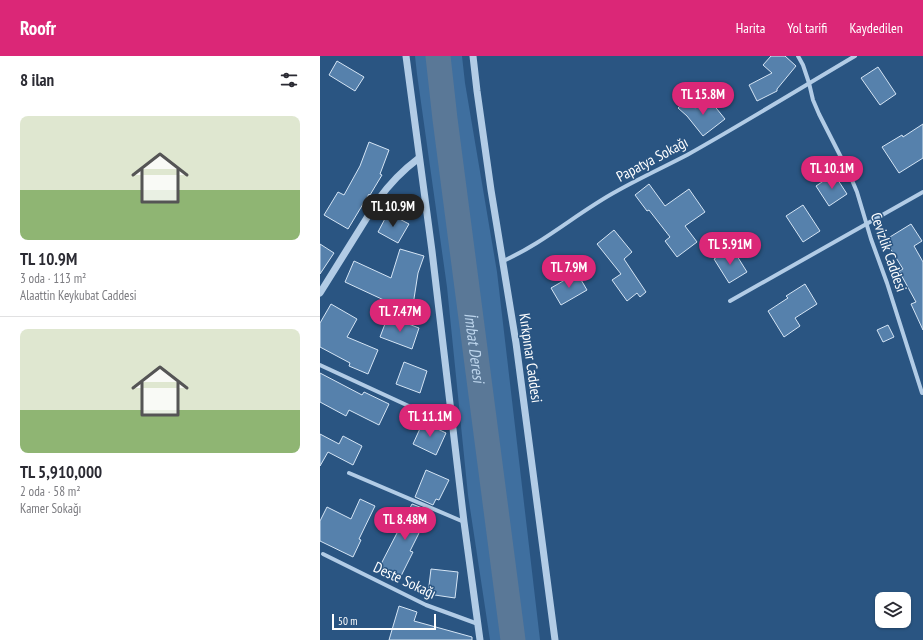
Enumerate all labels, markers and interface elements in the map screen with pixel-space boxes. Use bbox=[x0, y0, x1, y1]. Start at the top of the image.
text: Roofr bbox=[20, 16, 56, 40]
text: Harita bbox=[736, 19, 765, 37]
text: Yol tarifi bbox=[787, 19, 827, 37]
text: Kaydedilen bbox=[849, 19, 903, 37]
text: 8 ilan bbox=[20, 69, 54, 91]
icon: filters bbox=[278, 69, 300, 91]
pin: TL 15.8M bbox=[662, 82, 744, 116]
text: TL 15.8M bbox=[681, 86, 725, 103]
street label: Papatya Sokağı bbox=[613, 132, 691, 186]
icon: home bbox=[124, 142, 196, 214]
pin: TL 10.1M bbox=[791, 156, 873, 190]
text: TL 10.1M bbox=[810, 160, 854, 177]
pin: TL 10.9M bbox=[352, 194, 434, 228]
text: TL 10.9M bbox=[371, 198, 415, 215]
street label: Cevizlik Caddesi bbox=[867, 210, 911, 294]
pin: TL 5.91M bbox=[689, 232, 771, 266]
text: TL 5.91M bbox=[708, 236, 752, 253]
text: TL 10.9M bbox=[20, 248, 77, 270]
pin: TL 7.9M bbox=[532, 255, 606, 289]
text: TL 7.9M bbox=[551, 259, 587, 276]
text: 3 oda · 113 m² bbox=[20, 270, 86, 287]
text: Alaattin Keykubat Caddesi bbox=[20, 287, 137, 304]
pin: TL 7.47M bbox=[359, 299, 441, 333]
text: TL 7.47M bbox=[379, 303, 421, 320]
water label: İmbat Deresi bbox=[460, 312, 490, 386]
street label: Kırkpınar Caddesi bbox=[515, 312, 547, 404]
icon: home bbox=[124, 355, 196, 427]
pin: TL 11.1M bbox=[389, 404, 471, 438]
text: TL 11.1M bbox=[408, 408, 452, 425]
text: TL 5,910,000 bbox=[20, 461, 102, 483]
text: 2 oda · 58 m² bbox=[20, 483, 81, 500]
text: Kamer Sokağı bbox=[20, 500, 81, 517]
pin: TL 8.48M bbox=[364, 507, 446, 541]
text: TL 8.48M bbox=[383, 511, 427, 528]
street label: Deste Sokağı bbox=[371, 557, 439, 603]
map controls bbox=[875, 592, 911, 628]
button: layers bbox=[875, 592, 911, 628]
scale bar bbox=[332, 612, 436, 631]
text: 50 m bbox=[338, 614, 357, 628]

